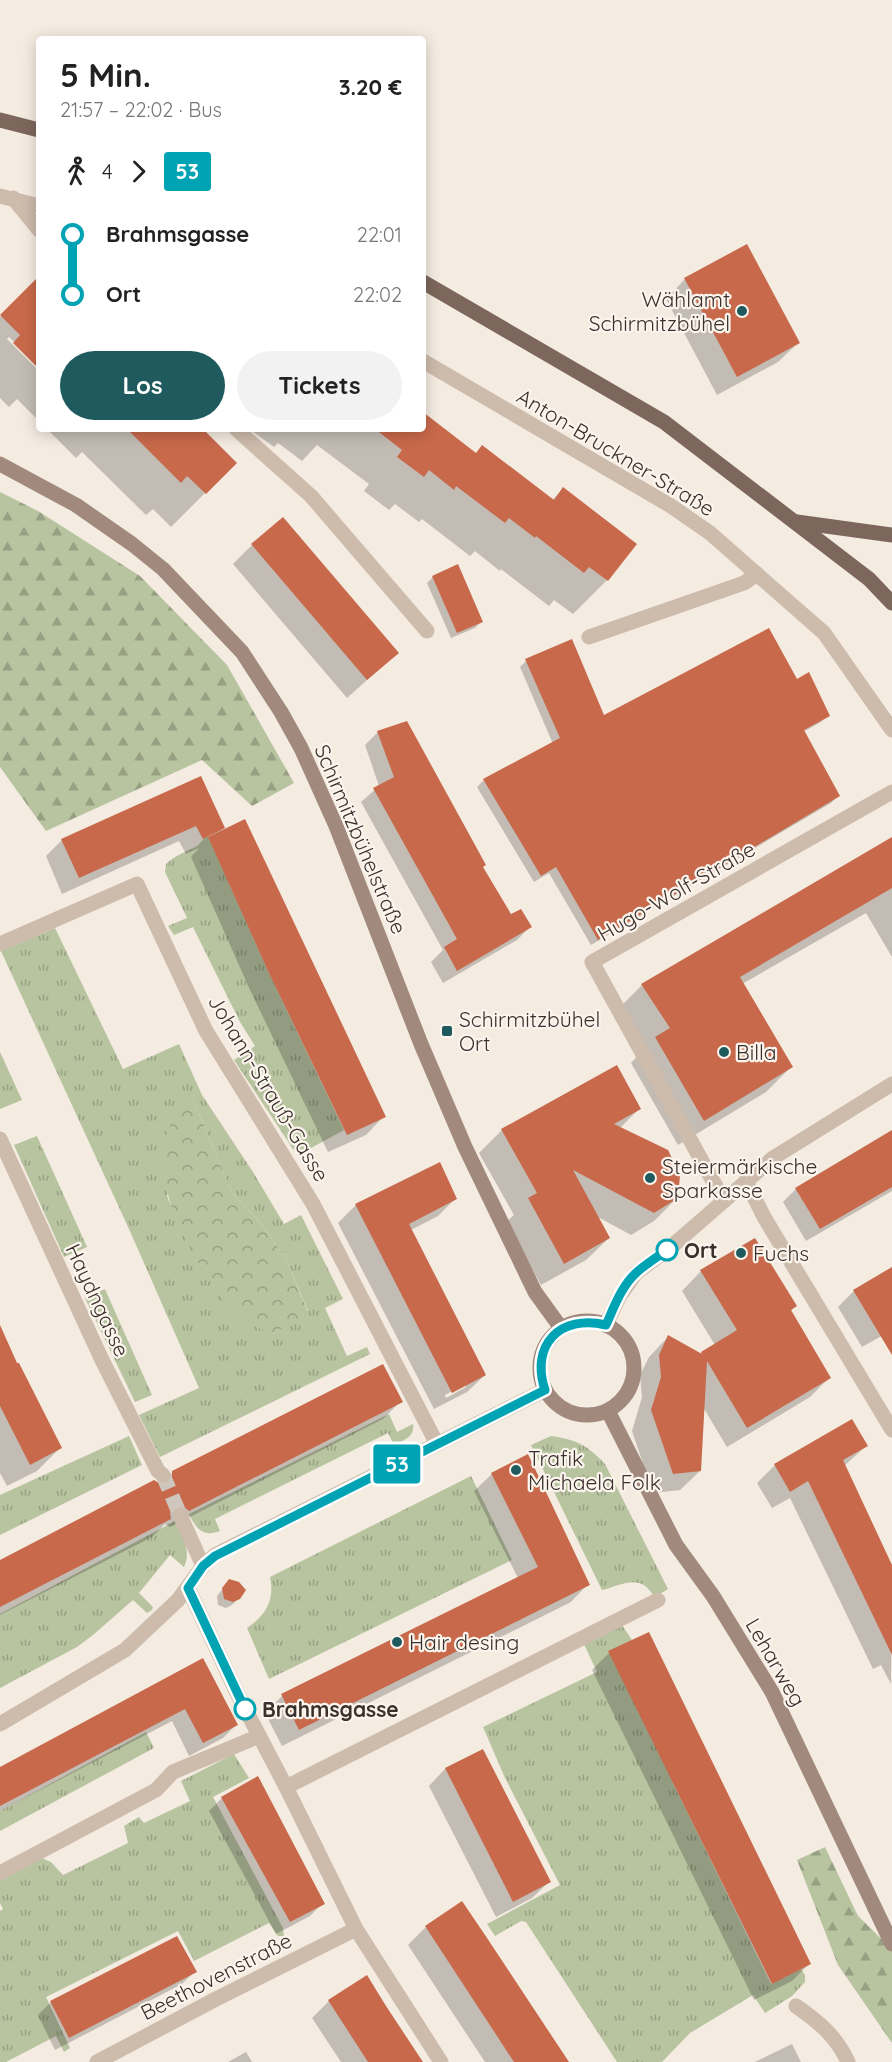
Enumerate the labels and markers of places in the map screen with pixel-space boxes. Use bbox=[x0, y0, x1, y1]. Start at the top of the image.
place label: Wählamt Schirmitzbühel bbox=[589, 286, 730, 336]
marker: Wählamt Schirmitzbühel bbox=[735, 304, 749, 318]
place label: Schirmitzbühel Ort bbox=[459, 1006, 600, 1056]
marker: Schirmitzbühel Ort bbox=[440, 1024, 454, 1038]
place label: Billa bbox=[736, 1039, 777, 1065]
marker: Billa bbox=[717, 1045, 731, 1059]
place label: Steiermärkische Sparkasse bbox=[662, 1153, 817, 1203]
marker: Steiermärkische Sparkasse bbox=[643, 1171, 657, 1185]
place label: Ort bbox=[684, 1237, 718, 1263]
marker: Ort bbox=[656, 1239, 678, 1261]
place label: Fuchs bbox=[753, 1240, 809, 1266]
marker: Fuchs bbox=[734, 1246, 748, 1260]
place label: Trafik Michaela Folk bbox=[528, 1445, 661, 1495]
marker: Trafik Michaela Folk bbox=[509, 1463, 523, 1477]
place label: Hair desing bbox=[409, 1629, 519, 1655]
marker: Hair desing bbox=[390, 1635, 404, 1649]
place label: Brahmsgasse bbox=[262, 1696, 399, 1722]
marker: Brahmsgasse bbox=[234, 1698, 256, 1720]

